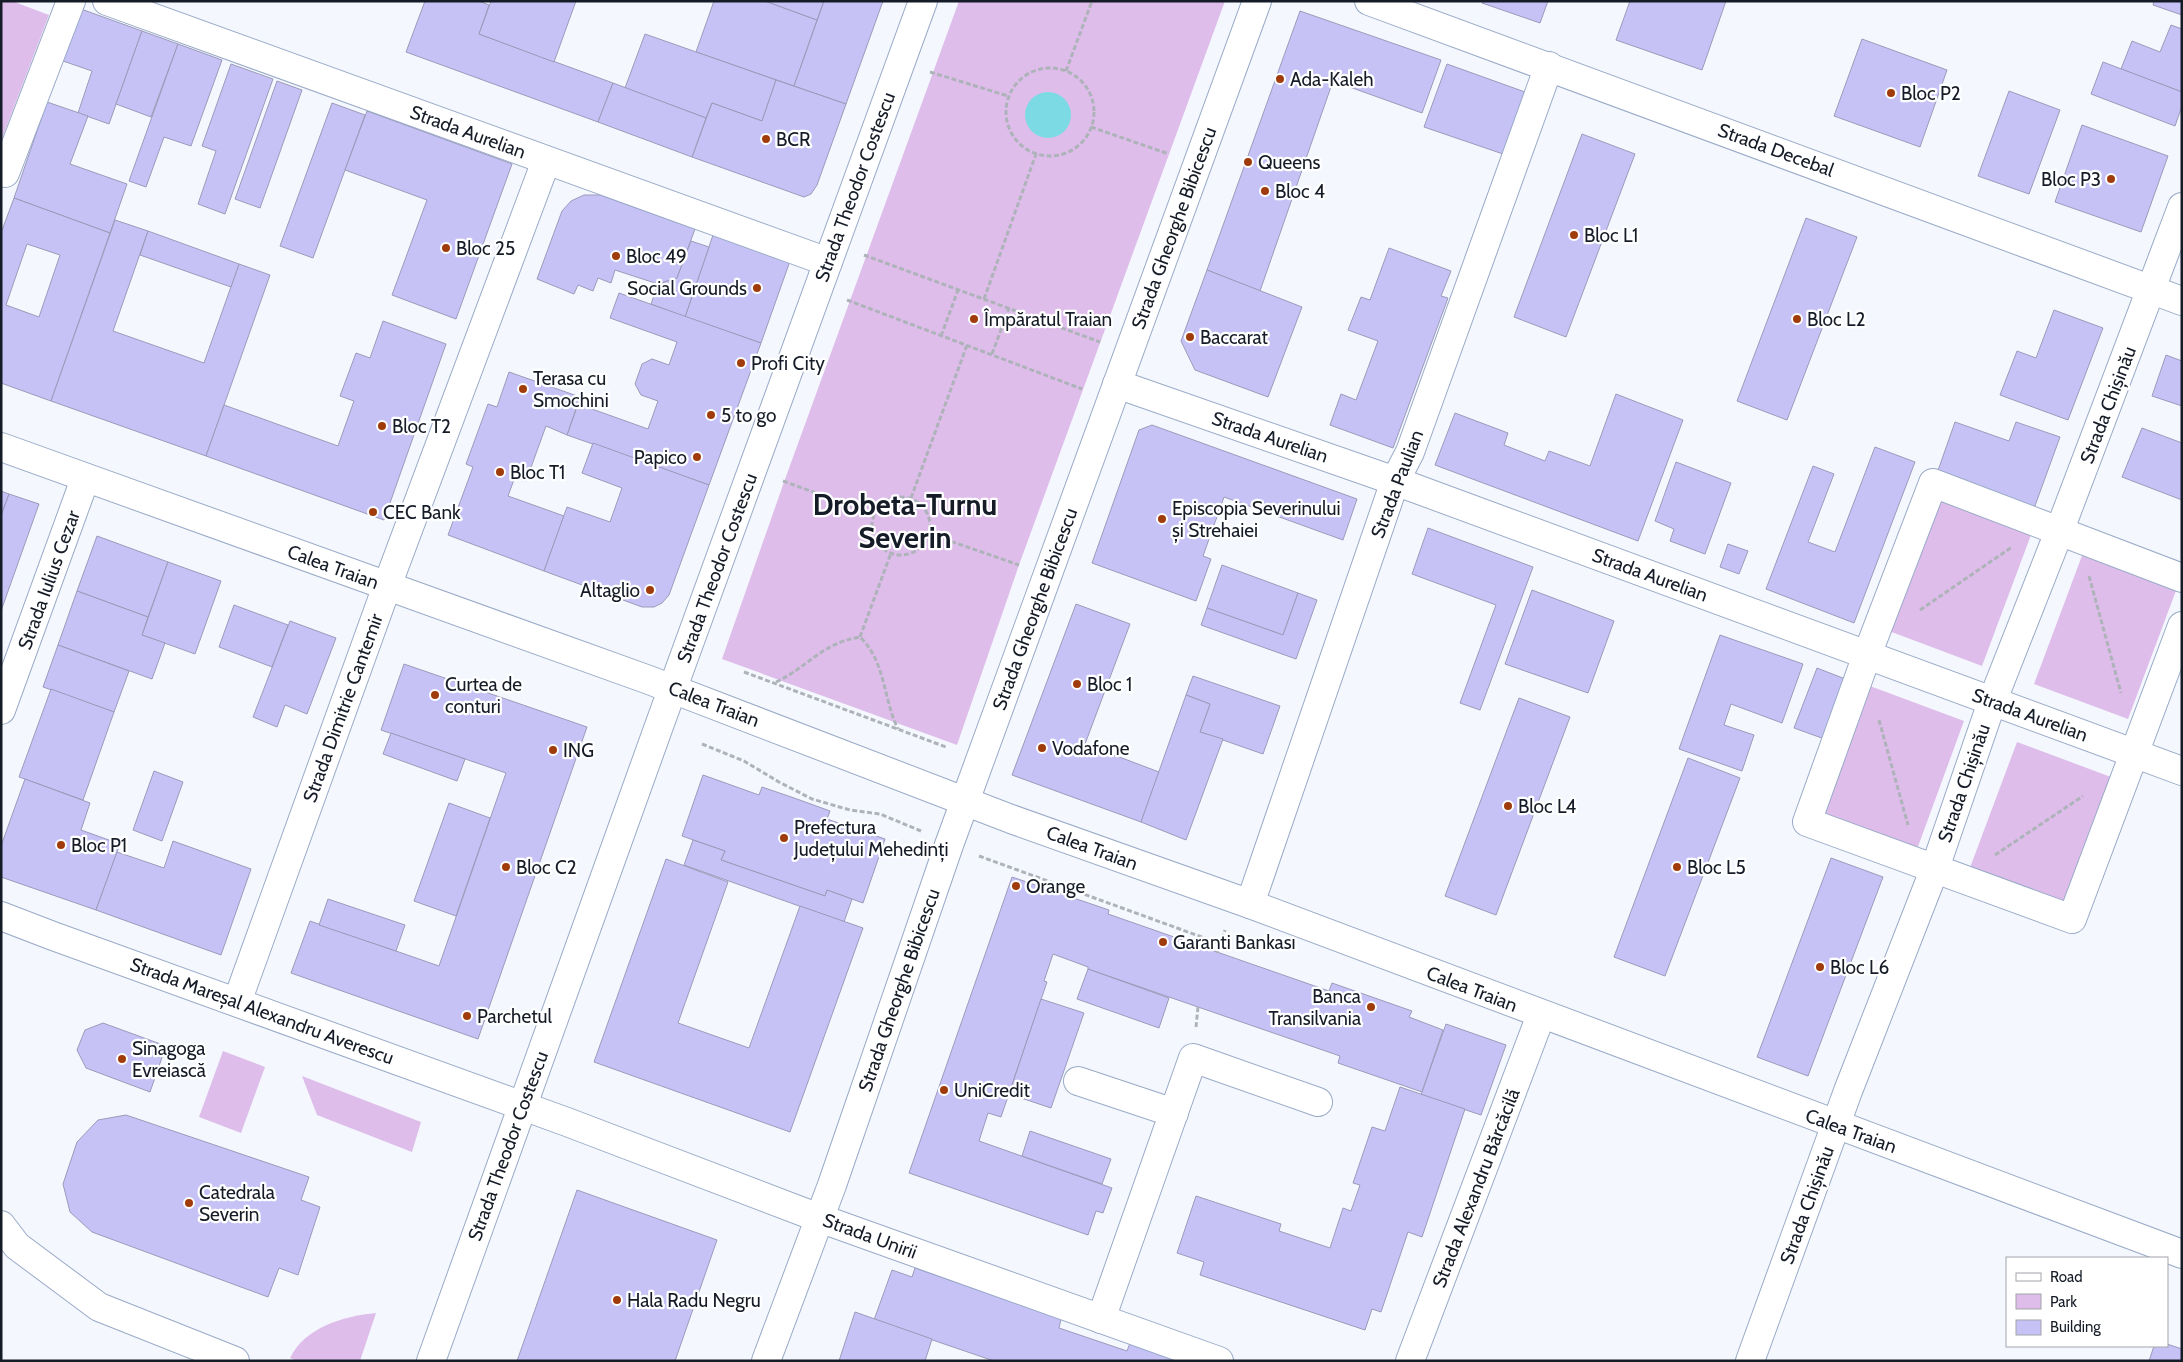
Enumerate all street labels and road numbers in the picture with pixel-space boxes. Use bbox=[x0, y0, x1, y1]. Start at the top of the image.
street label: Strada Theodor Costescu bbox=[810, 89, 900, 285]
street label: Strada Aurelian bbox=[407, 100, 529, 164]
street label: Strada Decebal bbox=[1715, 118, 1838, 182]
street label: Strada Gheorghe Bibicescu bbox=[1127, 124, 1221, 332]
street label: Strada Chișinău bbox=[2075, 343, 2142, 467]
street label: Strada Aurelian bbox=[1209, 406, 1331, 468]
street label: Strada Paulian bbox=[1366, 427, 1428, 541]
street label: Strada Theodor Costescu bbox=[672, 470, 762, 666]
street label: Strada Gheorghe Bibicescu bbox=[988, 505, 1082, 713]
street label: Strada Iulius Cezar bbox=[13, 507, 85, 653]
street label: Calea Traian bbox=[284, 540, 382, 594]
street label: Strada Aurelian bbox=[1589, 543, 1711, 607]
street label: Strada Dimitrie Cantemir bbox=[298, 611, 388, 805]
street label: Calea Traian bbox=[665, 676, 763, 732]
street label: Strada Aurelian bbox=[1969, 683, 2091, 747]
street label: Strada Chișinău bbox=[1933, 721, 1996, 846]
street label: Calea Traian bbox=[1043, 821, 1141, 875]
street label: Strada Gheorghe Bibicescu bbox=[853, 885, 945, 1095]
street label: Strada Mareșal Alexandru Averescu bbox=[127, 953, 397, 1070]
street label: Calea Traian bbox=[1423, 961, 1521, 1017]
street label: Strada Theodor Costescu bbox=[463, 1048, 553, 1244]
street label: Strada Alexandru Bărcăcilă bbox=[1427, 1085, 1525, 1291]
street label: Calea Traian bbox=[1802, 1104, 1900, 1158]
street label: Strada Chișinău bbox=[1775, 1143, 1840, 1267]
street label: Strada Unirii bbox=[820, 1208, 920, 1264]

